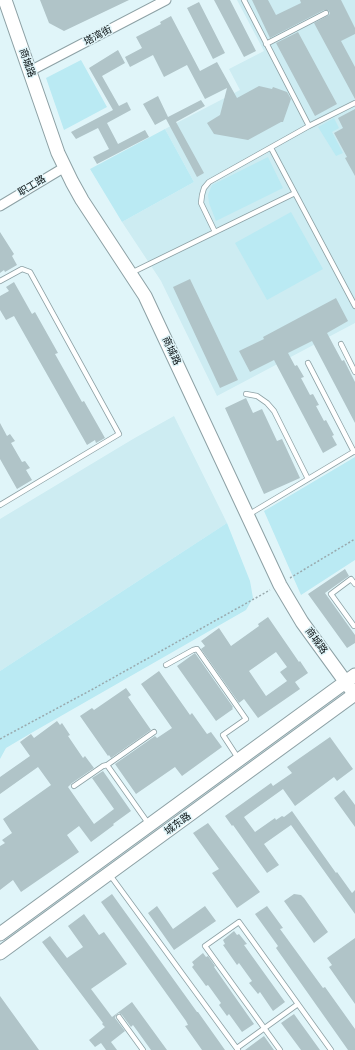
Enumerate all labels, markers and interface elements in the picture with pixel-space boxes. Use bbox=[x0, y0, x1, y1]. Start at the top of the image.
street label: 塔湾街 bbox=[82, 24, 114, 48]
street label: 商城路 bbox=[16, 47, 38, 79]
street label: 职工路 bbox=[16, 173, 48, 199]
street label: 商城路 bbox=[159, 335, 183, 367]
street label: 商城路 bbox=[302, 625, 330, 657]
street label: 城东路 bbox=[162, 810, 194, 838]

